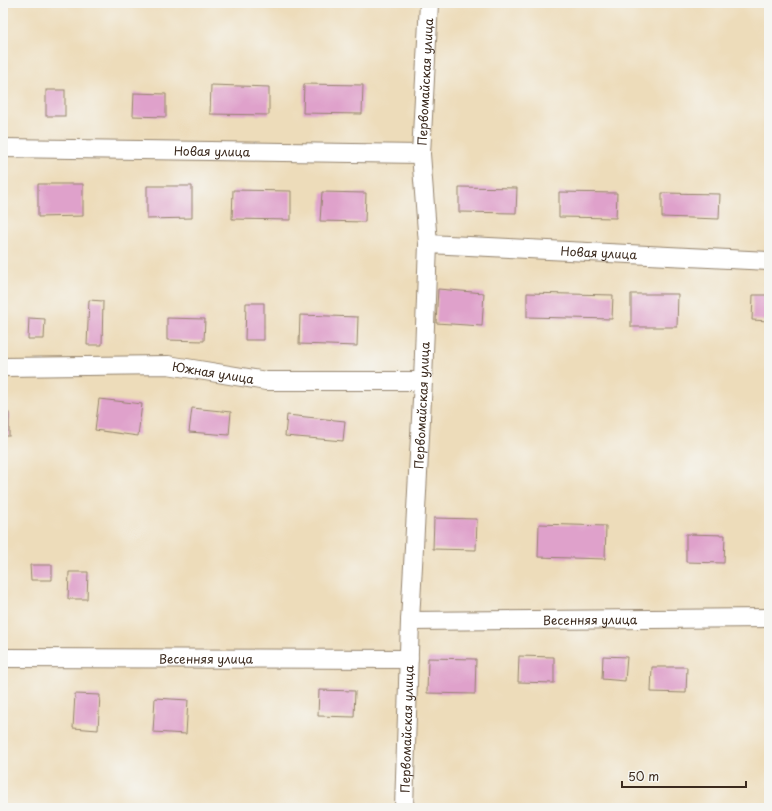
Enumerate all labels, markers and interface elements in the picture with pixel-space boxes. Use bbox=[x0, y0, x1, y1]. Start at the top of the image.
street label: Первомайская улица bbox=[412, 17, 437, 146]
street label: Новая улица bbox=[174, 141, 251, 161]
street label: Новая улица bbox=[560, 242, 638, 263]
street label: Первомайская улица bbox=[409, 341, 433, 470]
street label: Южная улица bbox=[171, 357, 256, 388]
street label: Весенняя улица bbox=[543, 610, 638, 629]
street label: Весенняя улица bbox=[159, 649, 254, 668]
street label: Первомайская улица bbox=[395, 665, 418, 793]
scale bar bbox=[622, 763, 746, 789]
text: 50 m bbox=[628, 767, 659, 785]

